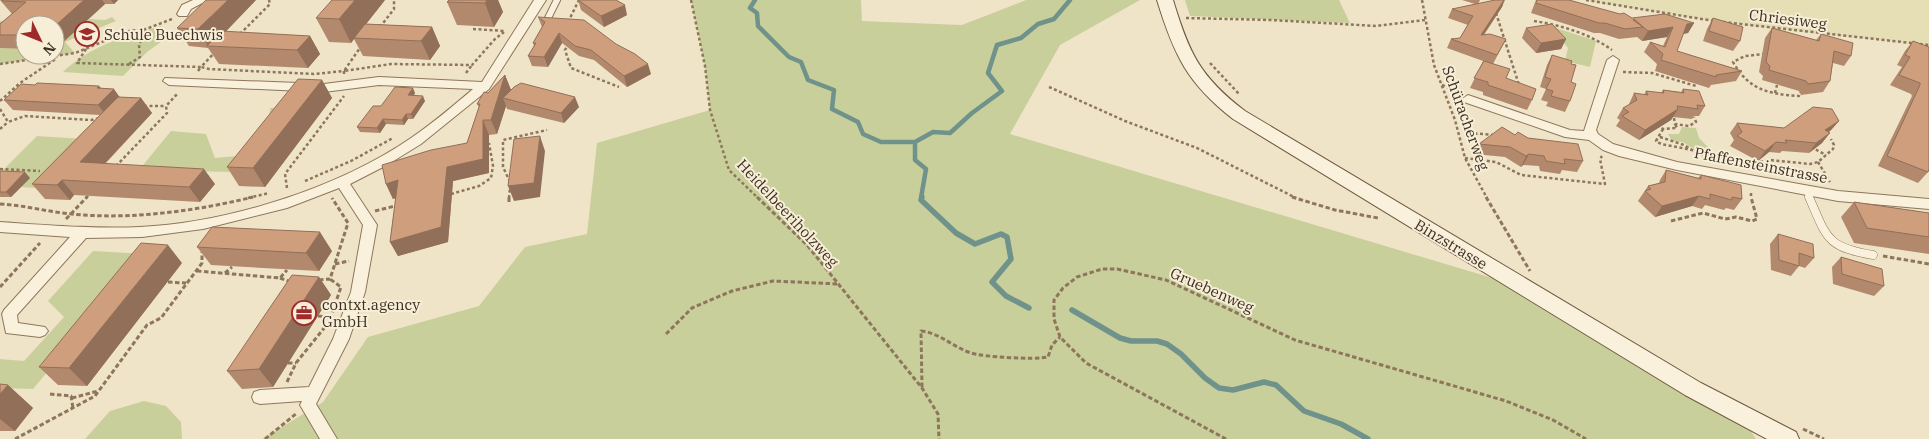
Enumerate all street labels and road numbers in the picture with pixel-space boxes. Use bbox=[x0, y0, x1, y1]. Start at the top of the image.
street label: Chriesiweg bbox=[1748, 5, 1828, 33]
street label: Schüracherweg bbox=[1438, 63, 1494, 173]
street label: Pfaffensteinstrasse bbox=[1693, 143, 1829, 187]
street label: Heidelbeeriholzweg bbox=[733, 155, 843, 271]
street label: Binzstrasse bbox=[1411, 215, 1491, 273]
street label: Gruebenweg bbox=[1167, 263, 1257, 317]

